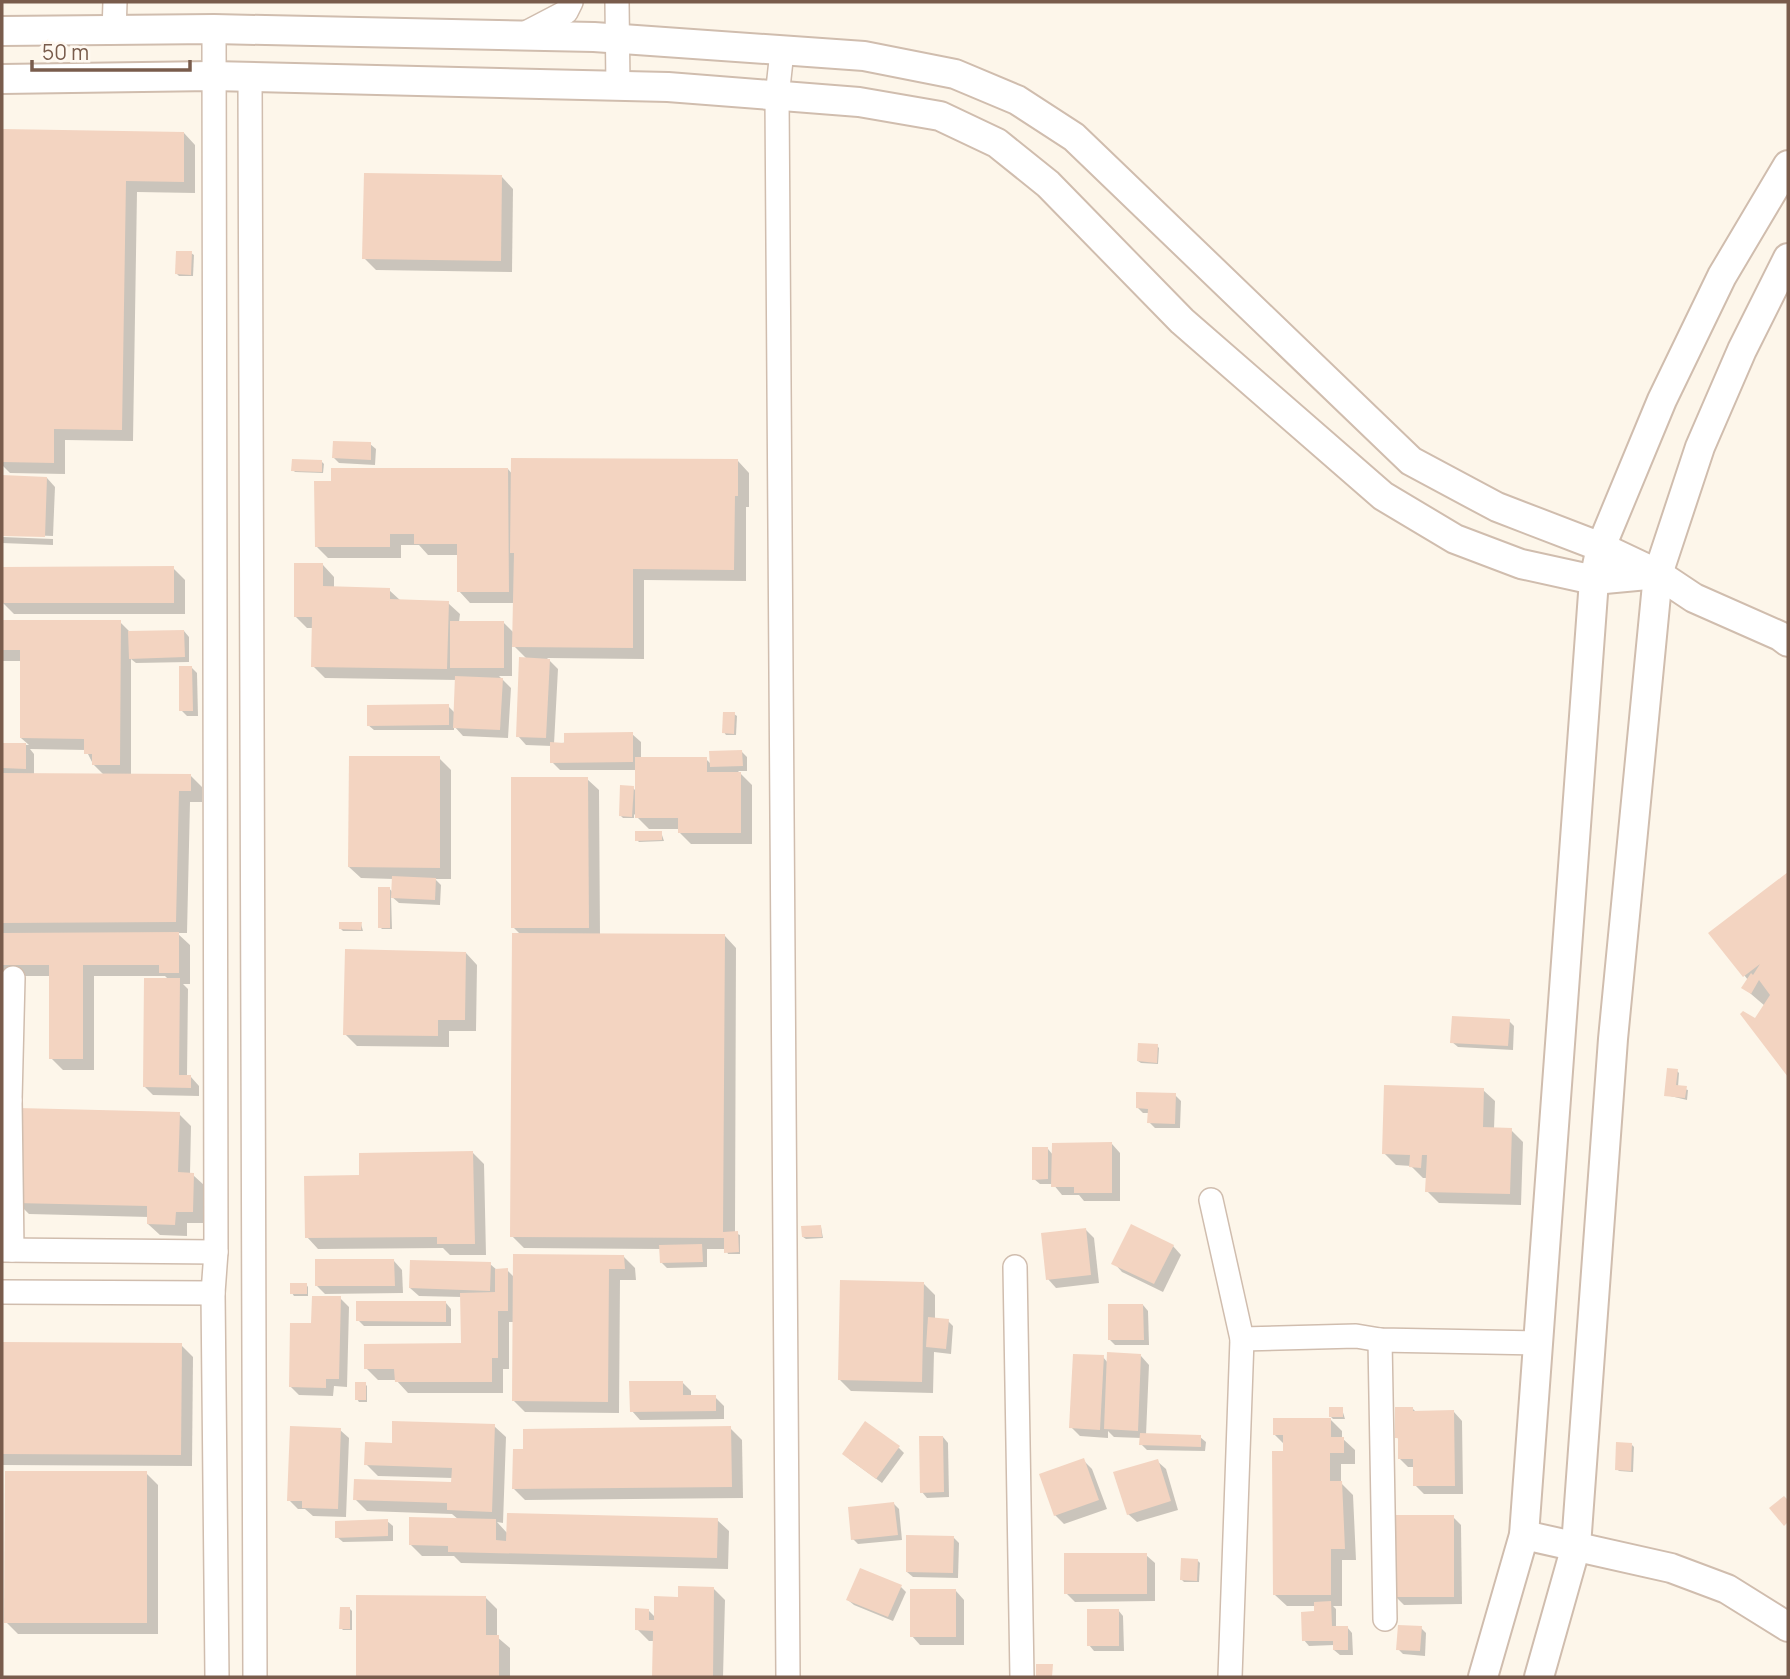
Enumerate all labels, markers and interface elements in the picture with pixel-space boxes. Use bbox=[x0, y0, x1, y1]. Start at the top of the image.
scale bar bbox=[32, 28, 189, 72]
text: 50 m bbox=[42, 38, 89, 66]

